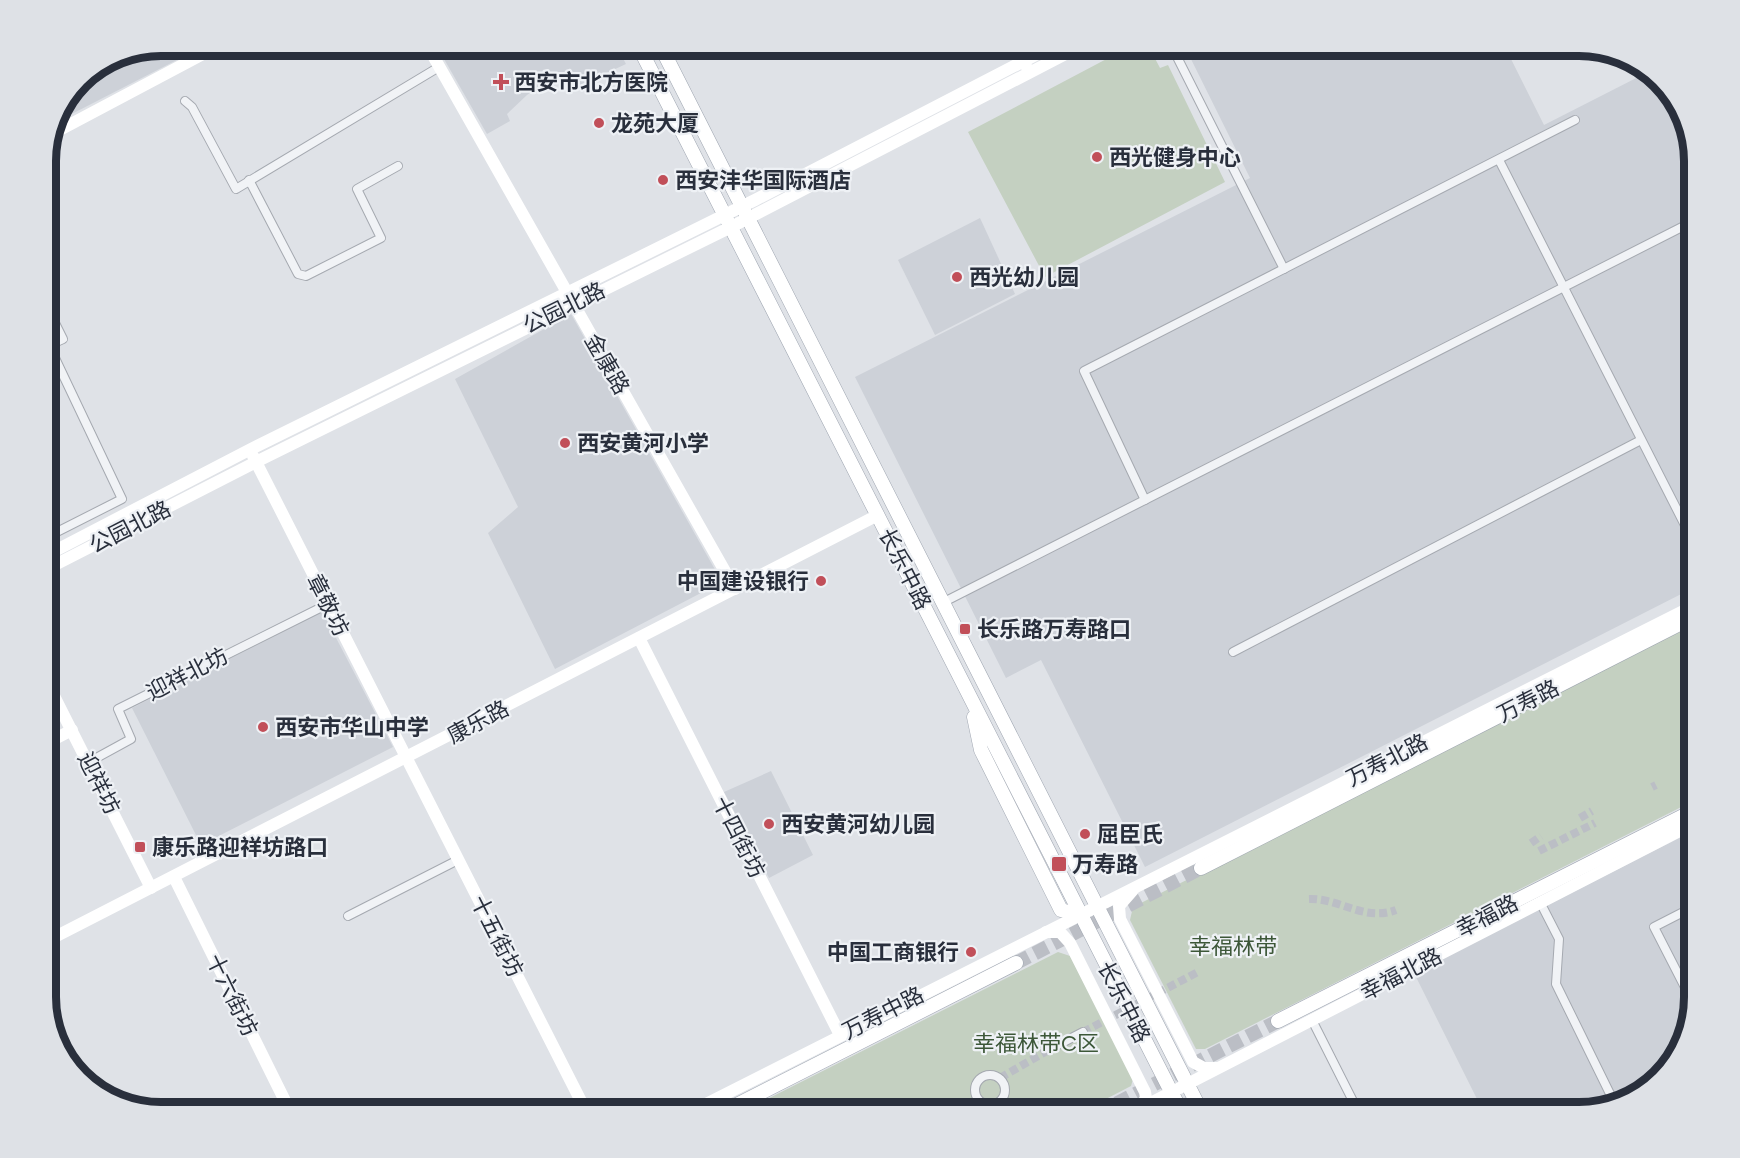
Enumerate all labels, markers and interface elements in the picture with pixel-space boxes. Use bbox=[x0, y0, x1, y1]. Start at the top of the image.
place label: 西安市北方医院 bbox=[514, 69, 668, 96]
marker: 西安市北方医院 bbox=[492, 73, 510, 91]
place label: 龙苑大厦 bbox=[611, 110, 699, 137]
marker: 龙苑大厦 bbox=[592, 116, 606, 130]
place label: 西光健身中心 bbox=[1109, 144, 1241, 171]
marker: 西光健身中心 bbox=[1090, 150, 1104, 164]
place label: 西安沣华国际酒店 bbox=[675, 167, 851, 194]
marker: 西安沣华国际酒店 bbox=[656, 173, 670, 187]
place label: 西光幼儿园 bbox=[969, 264, 1079, 291]
marker: 西光幼儿园 bbox=[950, 270, 964, 284]
street label: 公园北路 bbox=[519, 277, 609, 339]
street label: 金康路 bbox=[579, 329, 635, 399]
place label: 西安黄河小学 bbox=[577, 430, 709, 457]
marker: 西安黄河小学 bbox=[558, 436, 572, 450]
street label: 公园北路 bbox=[85, 495, 175, 559]
street label: 长乐中路 bbox=[873, 524, 937, 614]
place label: 中国建设银行 bbox=[677, 568, 809, 595]
street label: 章敬坊 bbox=[301, 569, 355, 641]
marker: 中国建设银行 bbox=[814, 574, 828, 588]
place label: 长乐路万寿路口 bbox=[977, 616, 1131, 643]
marker: 长乐路万寿路口 bbox=[958, 622, 972, 636]
street label: 迎祥北坊 bbox=[142, 642, 232, 706]
street label: 万寿路 bbox=[1492, 674, 1564, 728]
street label: 康乐路 bbox=[443, 695, 513, 749]
place label: 西安市华山中学 bbox=[275, 714, 429, 741]
marker: 西安市华山中学 bbox=[256, 720, 270, 734]
street label: 万寿北路 bbox=[1342, 728, 1432, 792]
street label: 迎祥坊 bbox=[72, 747, 126, 819]
street label: 十四街坊 bbox=[707, 792, 771, 882]
place label: 西安黄河幼儿园 bbox=[781, 811, 935, 838]
marker: 西安黄河幼儿园 bbox=[762, 817, 776, 831]
place label: 屈臣氏 bbox=[1097, 821, 1163, 848]
marker: 屈臣氏 bbox=[1078, 827, 1092, 841]
place label: 康乐路迎祥坊路口 bbox=[152, 834, 328, 861]
marker: 康乐路迎祥坊路口 bbox=[133, 840, 147, 854]
place label: 万寿路 bbox=[1072, 851, 1138, 878]
marker: 万寿路 bbox=[1050, 855, 1068, 873]
street label: 幸福路 bbox=[1451, 889, 1523, 943]
street label: 十五街坊 bbox=[465, 891, 529, 981]
park label: 幸福林带 bbox=[1189, 933, 1277, 960]
place label: 中国工商银行 bbox=[827, 939, 959, 966]
street label: 幸福北路 bbox=[1356, 942, 1446, 1006]
marker: 中国工商银行 bbox=[964, 945, 978, 959]
street label: 十六街坊 bbox=[201, 950, 263, 1040]
street label: 长乐中路 bbox=[1092, 957, 1156, 1047]
street label: 万寿中路 bbox=[838, 981, 928, 1045]
park label: 幸福林带C区 bbox=[973, 1030, 1099, 1057]

